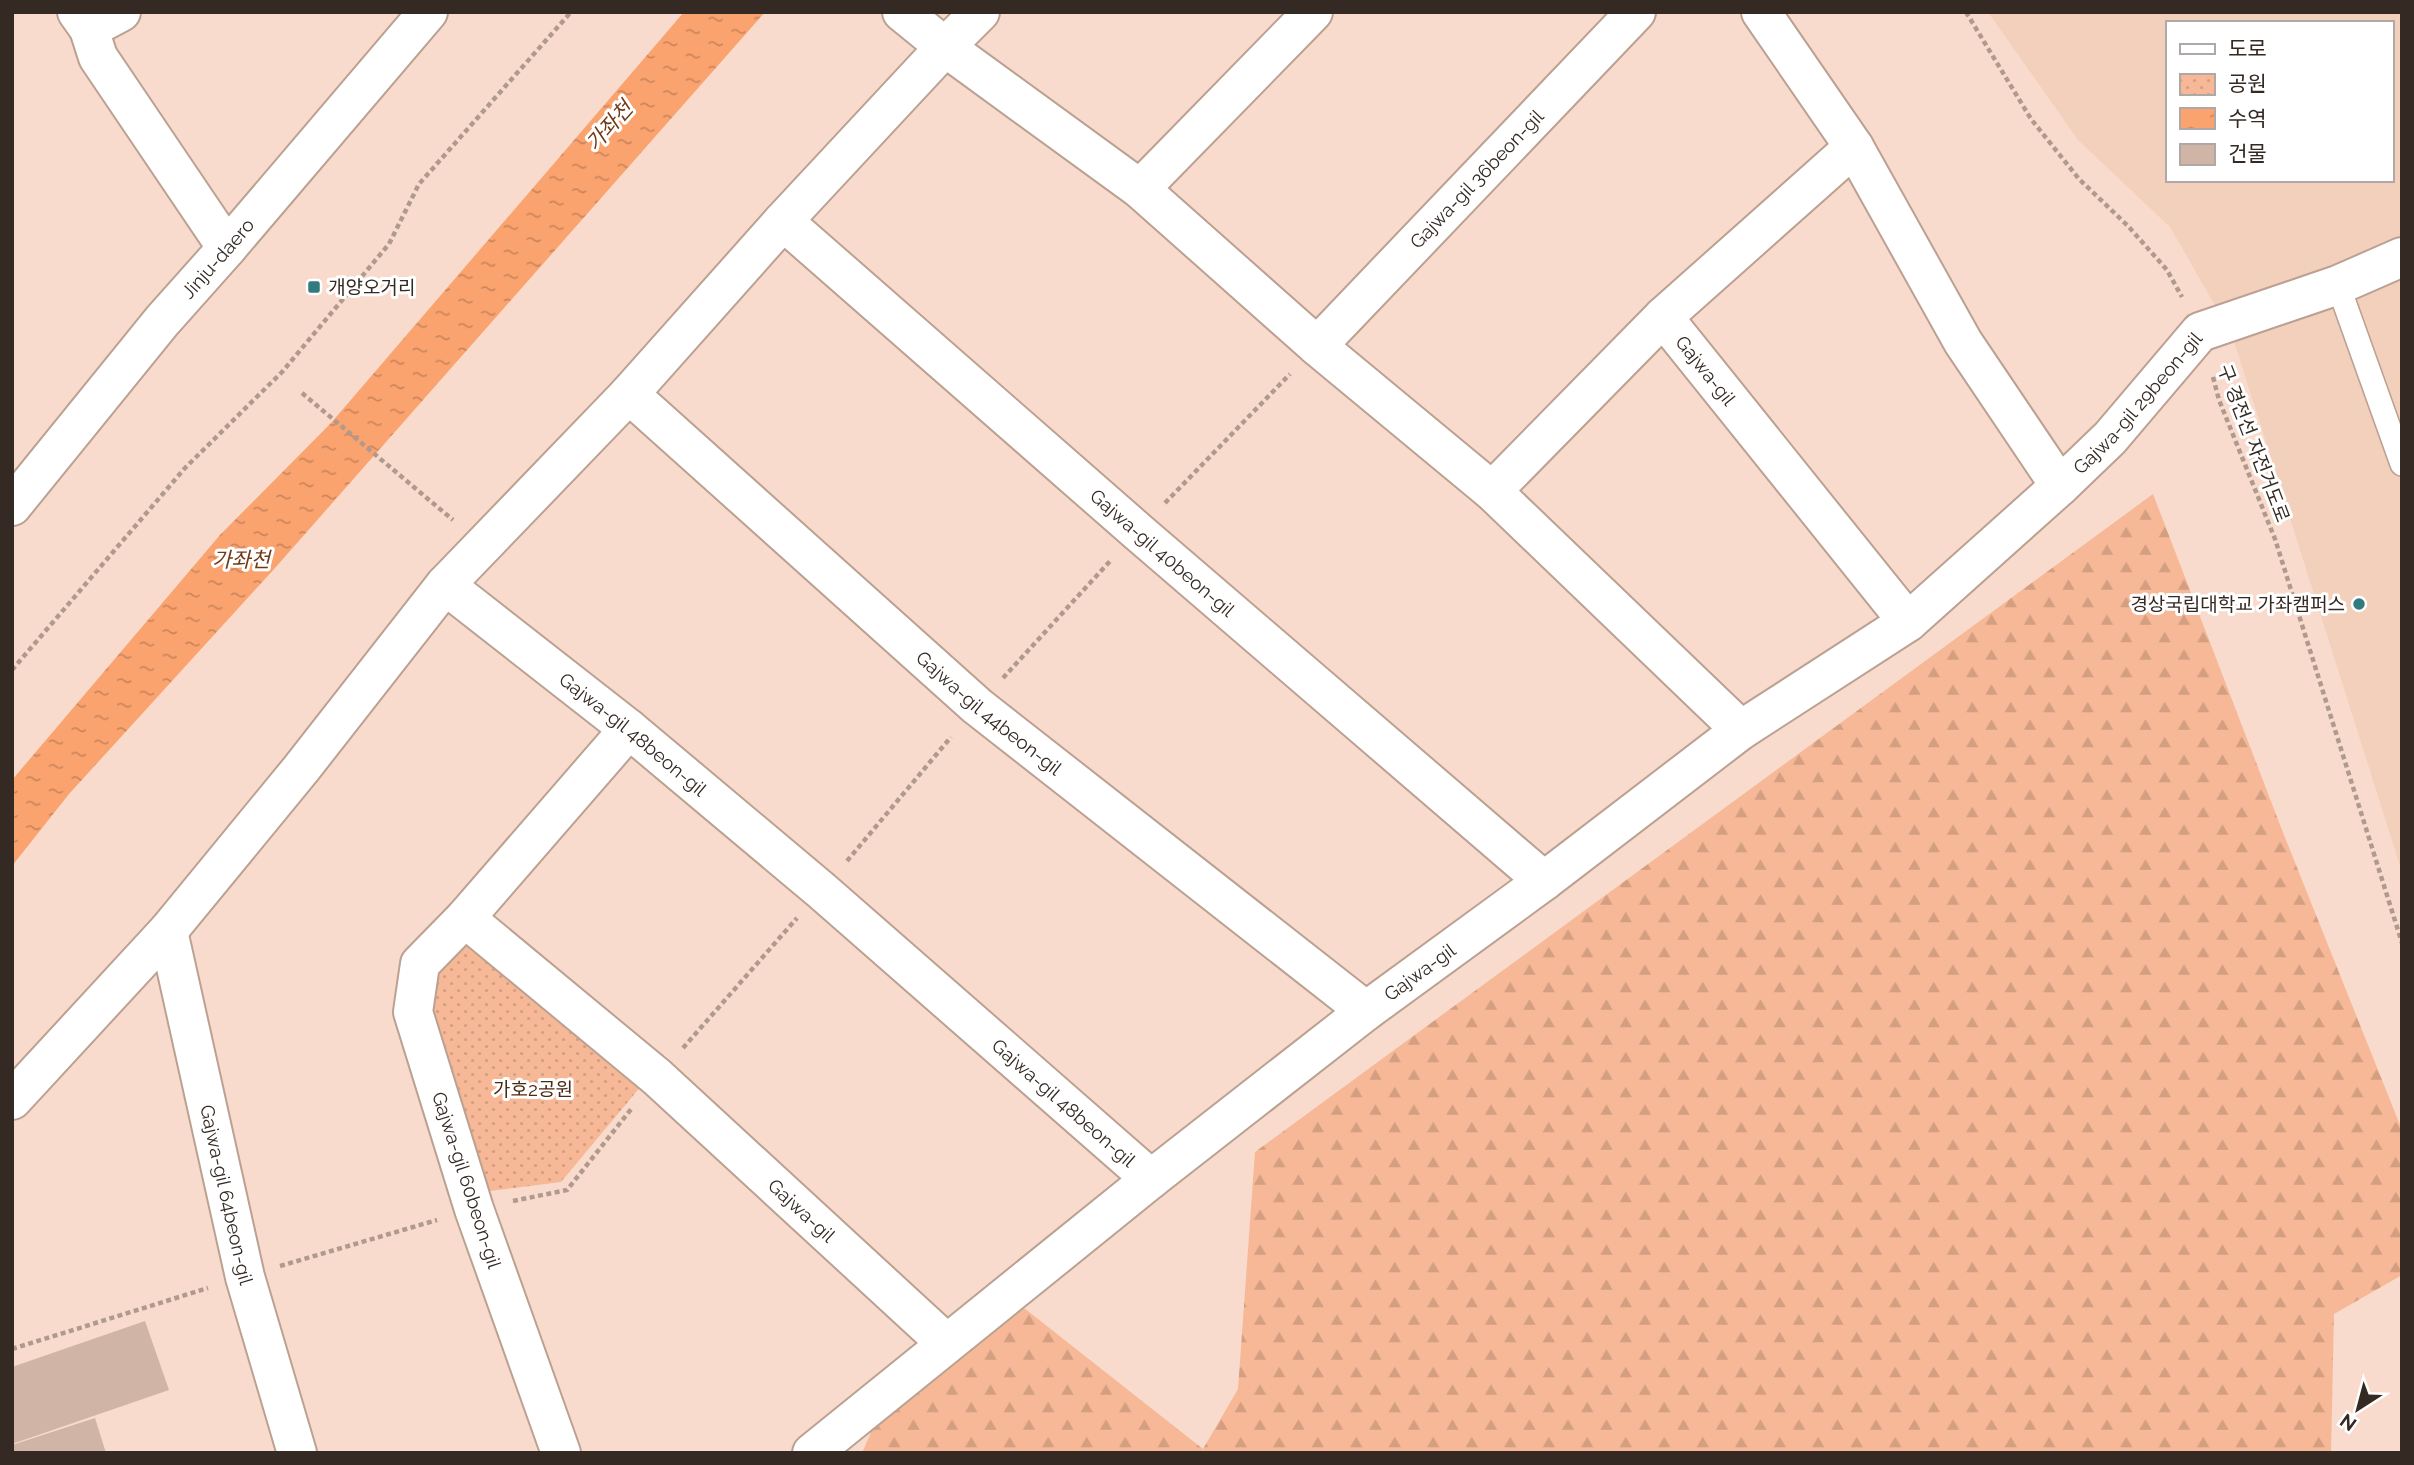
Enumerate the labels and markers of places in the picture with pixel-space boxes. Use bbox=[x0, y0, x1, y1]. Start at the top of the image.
place label: 개양오거리 bbox=[328, 276, 415, 298]
marker: 개양오거리 bbox=[306, 279, 322, 295]
place label: 경상국립대학교 가좌캠퍼스 bbox=[2130, 593, 2345, 615]
marker: 경상국립대학교 가좌캠퍼스 bbox=[2351, 596, 2367, 612]

